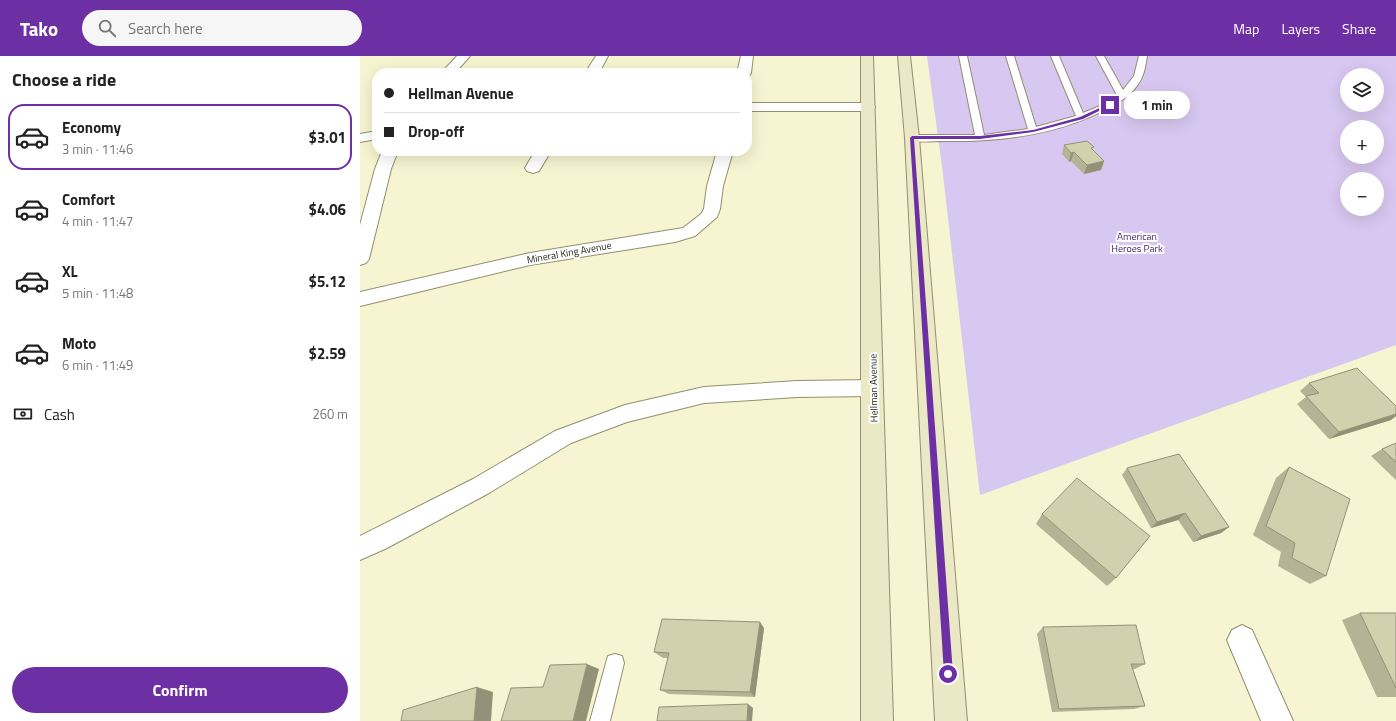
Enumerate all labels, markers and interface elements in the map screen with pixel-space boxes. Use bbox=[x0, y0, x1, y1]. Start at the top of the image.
search box bbox=[82, 10, 362, 46]
text: Tako bbox=[20, 14, 58, 43]
icon: search bbox=[96, 17, 118, 39]
text: Search here bbox=[128, 17, 202, 40]
text: Map bbox=[1233, 18, 1259, 39]
text: Layers bbox=[1281, 18, 1320, 39]
text: Share bbox=[1342, 18, 1376, 39]
text: Choose a ride bbox=[12, 66, 116, 93]
map controls bbox=[1340, 68, 1384, 216]
button: layers bbox=[1340, 68, 1384, 112]
text: Hellman Avenue bbox=[408, 82, 514, 105]
callout: 1 min bbox=[1124, 91, 1190, 119]
text: 1 min bbox=[1141, 95, 1173, 115]
route end bbox=[1101, 96, 1119, 114]
text: Economy bbox=[62, 116, 121, 139]
icon: car bbox=[14, 119, 50, 155]
text: Drop-off bbox=[408, 120, 464, 143]
button: + bbox=[1340, 120, 1384, 164]
text: $3.01 bbox=[309, 126, 346, 149]
text: 3 min · 11:46 bbox=[62, 139, 133, 159]
button: − bbox=[1340, 172, 1384, 216]
text: Comfort bbox=[62, 188, 115, 211]
icon: car bbox=[14, 191, 50, 227]
text: $4.06 bbox=[309, 198, 346, 221]
text: 4 min · 11:47 bbox=[62, 211, 133, 231]
park label: American Heroes Park bbox=[1111, 229, 1163, 256]
street label: Mineral King Avenue bbox=[525, 238, 613, 267]
text: XL bbox=[62, 260, 78, 283]
icon: car bbox=[14, 263, 50, 299]
text: $5.12 bbox=[309, 270, 346, 293]
text: 5 min · 11:48 bbox=[62, 283, 133, 303]
text: Moto bbox=[62, 332, 96, 355]
icon: car bbox=[14, 335, 50, 371]
text: $2.59 bbox=[309, 342, 346, 365]
street label: Hellman Avenue bbox=[865, 354, 882, 422]
text: 6 min · 11:49 bbox=[62, 355, 133, 375]
icon: cash bbox=[12, 403, 34, 425]
text: Cash bbox=[44, 403, 75, 426]
text: 260 m bbox=[312, 404, 348, 424]
route start bbox=[939, 665, 957, 683]
button: Confirm bbox=[12, 667, 348, 713]

